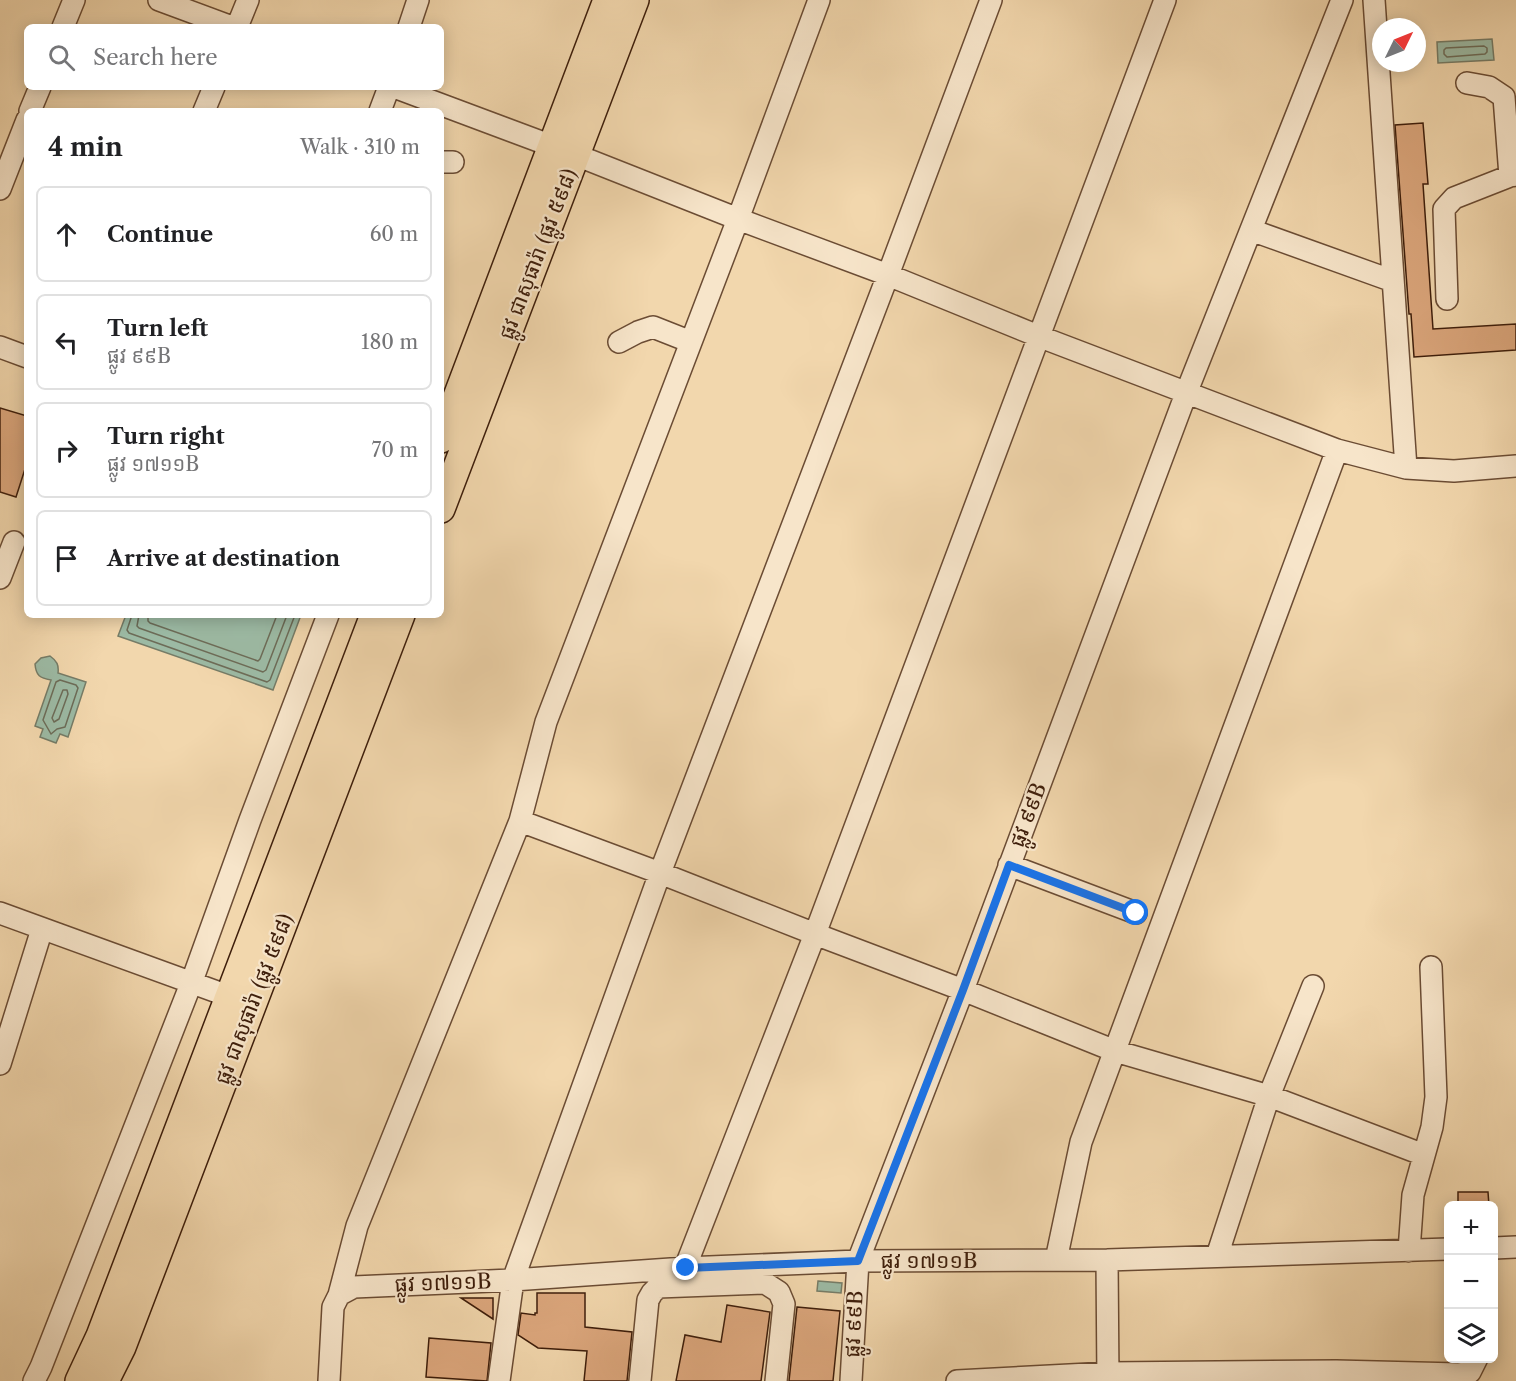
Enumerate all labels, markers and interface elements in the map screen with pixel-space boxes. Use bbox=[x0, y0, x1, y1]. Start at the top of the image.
north arrow bbox=[1372, 18, 1426, 72]
search box bbox=[24, 24, 444, 90]
icon: search bbox=[45, 41, 78, 74]
text: Search here bbox=[93, 44, 218, 71]
text: 4 min bbox=[48, 131, 123, 163]
text: Walk · 310 m bbox=[300, 135, 420, 159]
street label: ផ្លូវ ជាសុផារ៉ា (ផ្លូវ ៥៩៨) bbox=[493, 165, 588, 345]
icon: ahead bbox=[50, 218, 83, 251]
text: Continue bbox=[107, 221, 213, 248]
text: 60 m bbox=[370, 222, 418, 246]
text: Turn left bbox=[107, 315, 208, 342]
icon: left bbox=[50, 326, 83, 359]
text: 180 m bbox=[361, 330, 418, 354]
text: ផ្លូវ ៩៩B bbox=[107, 344, 171, 368]
text: Turn right bbox=[107, 423, 225, 450]
icon: right bbox=[50, 434, 83, 467]
text: 70 m bbox=[372, 438, 418, 462]
text: ផ្លូវ ១៧១១B bbox=[107, 452, 199, 476]
icon: arrive bbox=[50, 542, 83, 575]
text: Arrive at destination bbox=[107, 545, 340, 572]
street label: ផ្លូវ ៩៩B bbox=[1004, 779, 1058, 853]
route start bbox=[1122, 899, 1148, 925]
street label: ផ្លូវ ជាសុផារ៉ា (ផ្លូវ ៥៩៨) bbox=[209, 910, 304, 1090]
map controls bbox=[1444, 1201, 1498, 1363]
button: + bbox=[1444, 1201, 1498, 1255]
street label: ផ្លូវ ១៧១១B bbox=[881, 1248, 977, 1280]
route end bbox=[672, 1254, 698, 1280]
button: − bbox=[1444, 1255, 1498, 1309]
street label: ផ្លូវ ១៧១១B bbox=[394, 1268, 492, 1304]
street label: ផ្លូវ ៩៩B bbox=[839, 1290, 875, 1359]
button: layers bbox=[1444, 1309, 1498, 1363]

